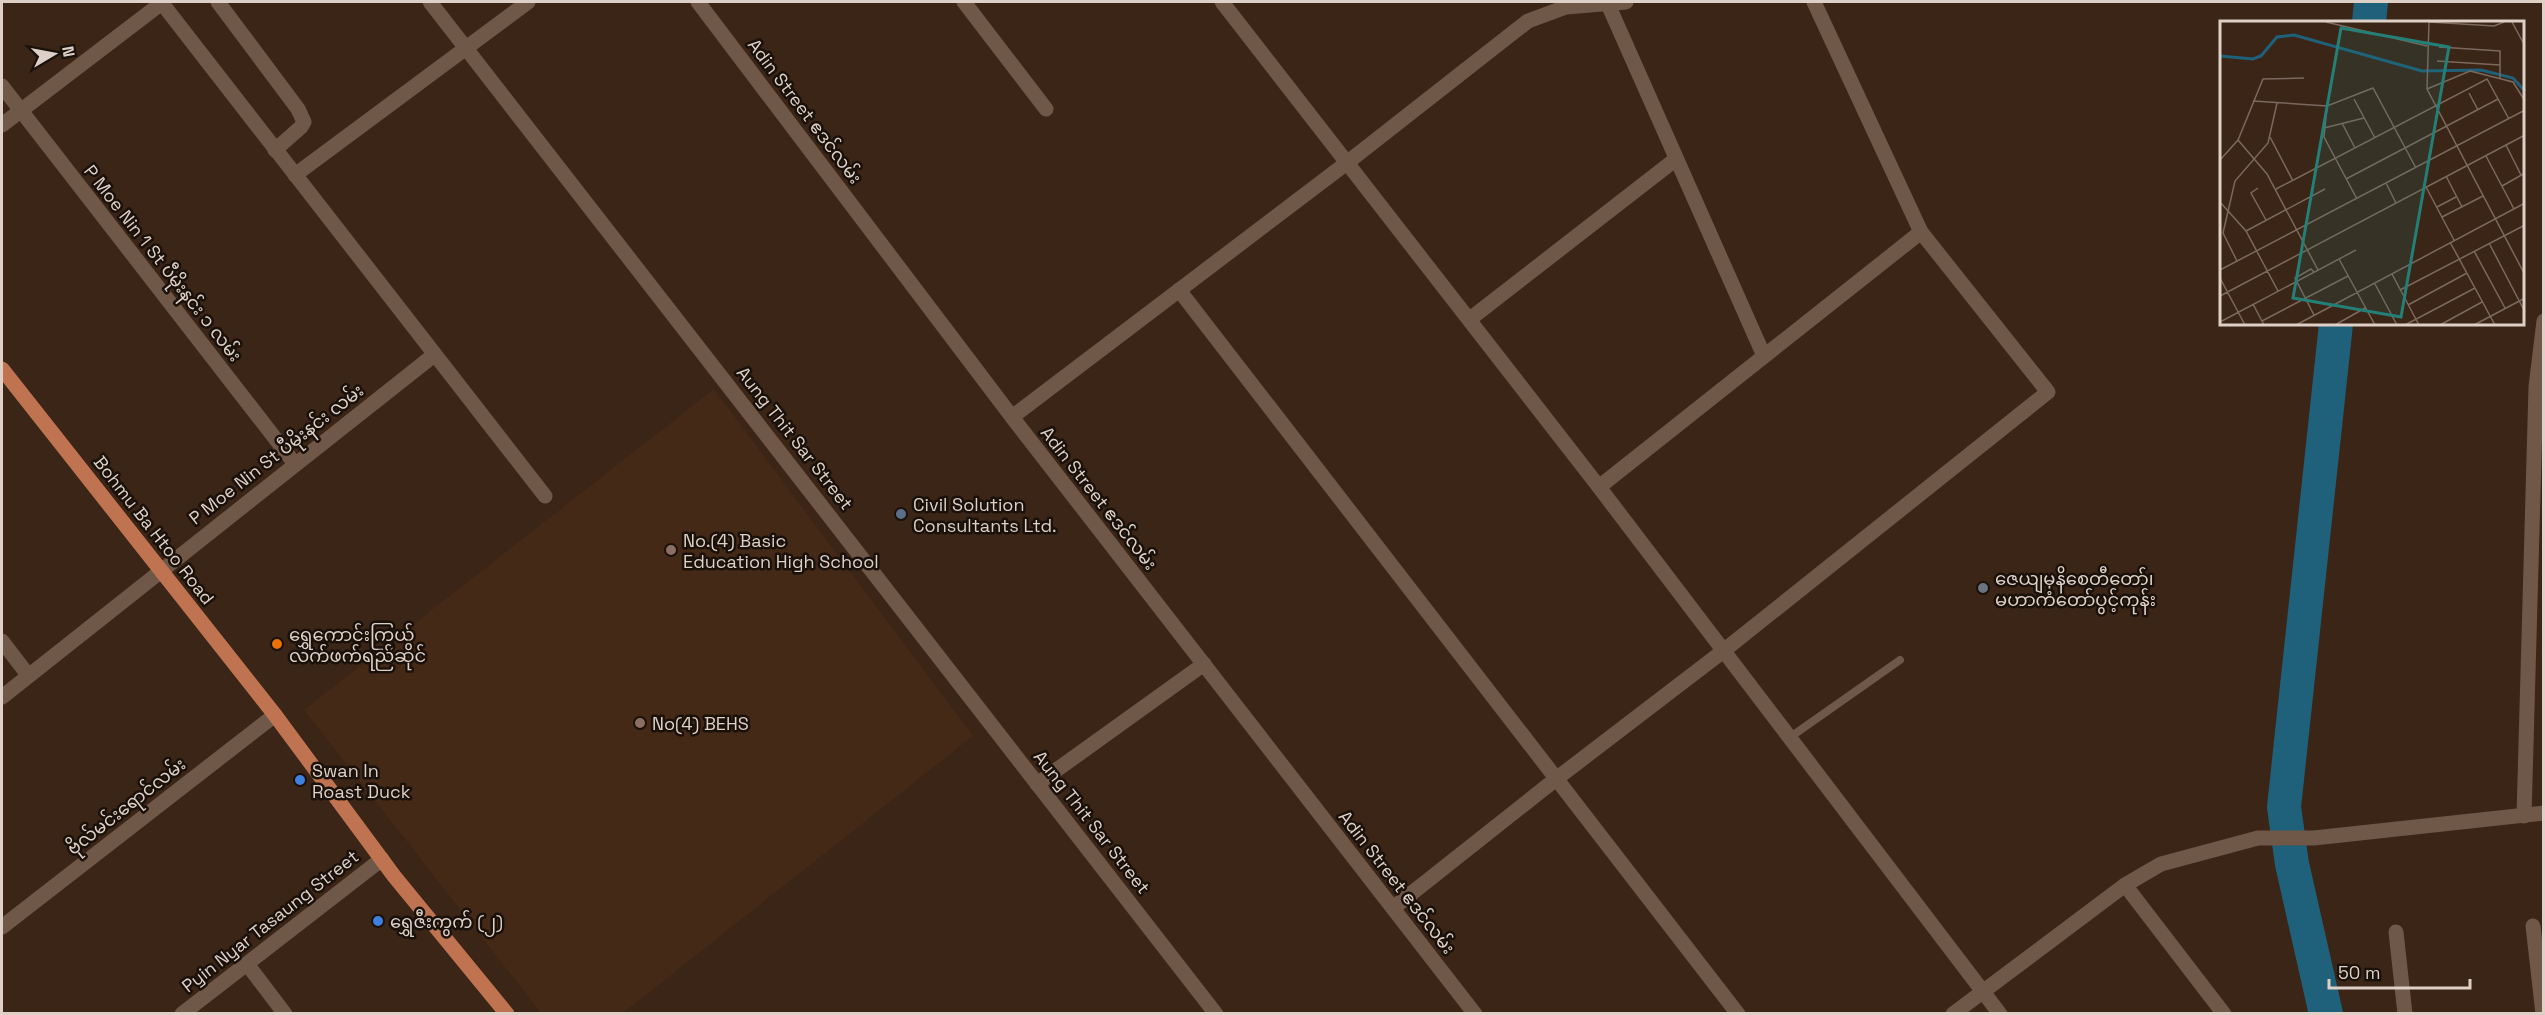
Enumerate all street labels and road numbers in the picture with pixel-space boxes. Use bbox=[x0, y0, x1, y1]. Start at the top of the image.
street label: Adin Street ဧဒင်လမ်း bbox=[743, 33, 868, 188]
street label: P Moe Nin 1 St ပီမိုးနင်း ၁ လမ်း bbox=[76, 159, 249, 368]
street label: Aung Thit Sar Street bbox=[732, 362, 858, 514]
street label: P Moe Nin St ပီမိုးနင်း လမ်း bbox=[183, 377, 370, 533]
street label: Adin Street ဧဒင်လမ်း bbox=[1036, 421, 1163, 574]
street label: Bohmu Ba Htoo Road bbox=[89, 451, 219, 609]
street label: Aung Thit Sar Street bbox=[1029, 746, 1155, 898]
street label: ဗိုလ်မင်းရောင်လမ်း bbox=[61, 751, 193, 863]
street label: Adin Street ဧဒင်လမ်း bbox=[1334, 805, 1461, 958]
street label: Pyin Nyar Tasaung Street bbox=[177, 845, 363, 997]

